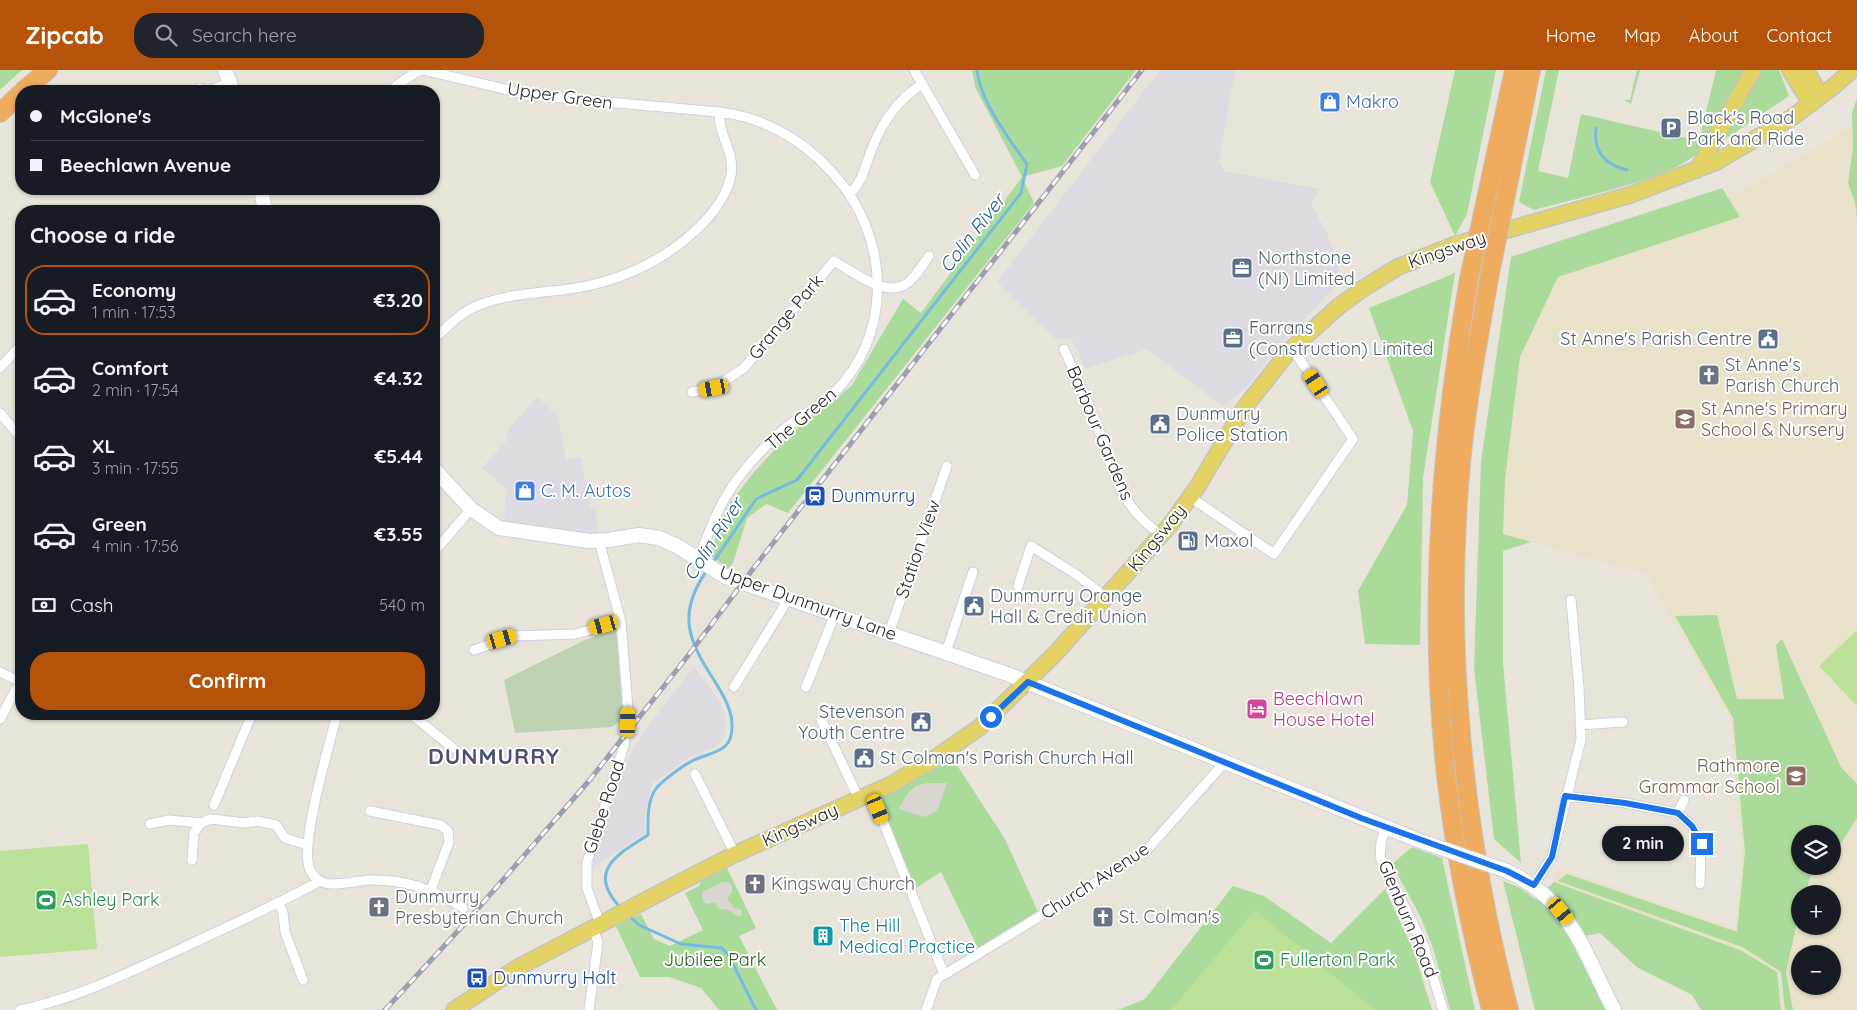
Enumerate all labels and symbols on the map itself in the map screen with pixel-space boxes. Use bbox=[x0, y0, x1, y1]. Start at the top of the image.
street label: Upper Green bbox=[506, 77, 614, 114]
shop icon: Makro bbox=[1318, 90, 1342, 114]
place label: Makro bbox=[1346, 90, 1399, 113]
place label: Black's Road Park and Ride bbox=[1687, 106, 1804, 150]
parking icon: Black's Road Park and Ride bbox=[1659, 116, 1683, 140]
water label: Colin River bbox=[934, 187, 1012, 277]
street label: Kingsway bbox=[1405, 226, 1489, 274]
place label: Northstone (NI) Limited bbox=[1258, 246, 1355, 290]
office icon: Northstone (NI) Limited bbox=[1230, 256, 1254, 280]
street label: Grange Park bbox=[743, 269, 828, 364]
place label: Farrans (Construction) Limited bbox=[1249, 316, 1433, 360]
office icon: Farrans (Construction) Limited bbox=[1221, 326, 1245, 350]
place label: St Anne's Parish Centre bbox=[1560, 327, 1752, 350]
public building icon: St Anne's Parish Centre bbox=[1756, 327, 1780, 351]
place label: St Anne's Parish Church bbox=[1725, 353, 1839, 397]
street label: Barbour Gardens bbox=[1062, 362, 1139, 503]
church icon: St Anne's Parish Church bbox=[1697, 363, 1721, 387]
car bbox=[1301, 366, 1330, 400]
car bbox=[697, 378, 730, 398]
street label: The Green bbox=[760, 382, 841, 455]
place label: St Anne's Primary School & Nursery bbox=[1701, 397, 1848, 441]
place label: Dunmurry Police Station bbox=[1176, 402, 1288, 446]
school or university icon: St Anne's Primary School & Nursery bbox=[1673, 407, 1697, 431]
public building icon: Dunmurry Police Station bbox=[1148, 412, 1172, 436]
shop icon: C. M. Autos bbox=[513, 479, 537, 503]
place label: C. M. Autos bbox=[541, 479, 631, 502]
station icon: Dunmurry bbox=[803, 484, 827, 508]
place label: Dunmurry bbox=[831, 484, 915, 507]
water label: Colin River bbox=[678, 491, 750, 585]
street label: Station View bbox=[890, 496, 945, 601]
street label: Kingsway bbox=[1122, 499, 1191, 576]
fuel station icon: Maxol bbox=[1176, 529, 1200, 553]
place label: Maxol bbox=[1204, 529, 1253, 552]
street label: Upper Dunmurry Lane bbox=[716, 560, 900, 645]
place label: Dunmurry Orange Hall & Credit Union bbox=[990, 584, 1147, 628]
public building icon: Dunmurry Orange Hall & Credit Union bbox=[962, 594, 986, 618]
car bbox=[587, 614, 620, 636]
car bbox=[485, 628, 518, 650]
place label: Beechlawn House Hotel bbox=[1273, 687, 1375, 731]
hotel icon: Beechlawn House Hotel bbox=[1245, 697, 1269, 721]
place label: Stevenson Youth Centre bbox=[798, 700, 905, 744]
route start bbox=[980, 706, 1002, 728]
car bbox=[620, 707, 635, 737]
public building icon: Stevenson Youth Centre bbox=[909, 710, 933, 734]
district label: DUNMURRY bbox=[428, 742, 560, 770]
public building icon: St Colman's Parish Church Hall bbox=[852, 746, 876, 770]
place label: St Colman's Parish Church Hall bbox=[880, 746, 1134, 769]
place label: Rathmore Grammar School bbox=[1639, 754, 1780, 798]
street label: Glebe Road bbox=[578, 757, 629, 857]
school or university icon: Rathmore Grammar School bbox=[1784, 764, 1808, 788]
car bbox=[865, 792, 890, 826]
street label: Kingsway bbox=[758, 798, 841, 851]
callout: 2 min bbox=[1602, 826, 1684, 862]
route end bbox=[1691, 833, 1713, 855]
street label: Church Avenue bbox=[1036, 837, 1153, 924]
street label: Glenburn Road bbox=[1373, 857, 1443, 981]
church icon: Kingsway Church bbox=[743, 872, 767, 896]
place label: Kingsway Church bbox=[771, 872, 915, 895]
place label: Dunmurry Presbyterian Church bbox=[395, 885, 564, 929]
sports icon: Ashley Park bbox=[34, 888, 58, 912]
place label: Ashley Park bbox=[62, 888, 160, 911]
church icon: Dunmurry Presbyterian Church bbox=[367, 895, 391, 919]
car bbox=[1545, 895, 1576, 927]
church icon: St. Colman's bbox=[1091, 905, 1115, 929]
place label: St. Colman's bbox=[1119, 905, 1220, 928]
place label: The Hill Medical Practice bbox=[839, 914, 975, 958]
building icon: The Hill Medical Practice bbox=[811, 924, 835, 948]
park label: Jubilee Park bbox=[664, 948, 766, 971]
sports icon: Fullerton Park bbox=[1252, 948, 1276, 972]
place label: Fullerton Park bbox=[1280, 948, 1396, 971]
bus stop icon: Dunmurry Halt bbox=[465, 966, 489, 990]
place label: Dunmurry Halt bbox=[493, 966, 616, 989]

